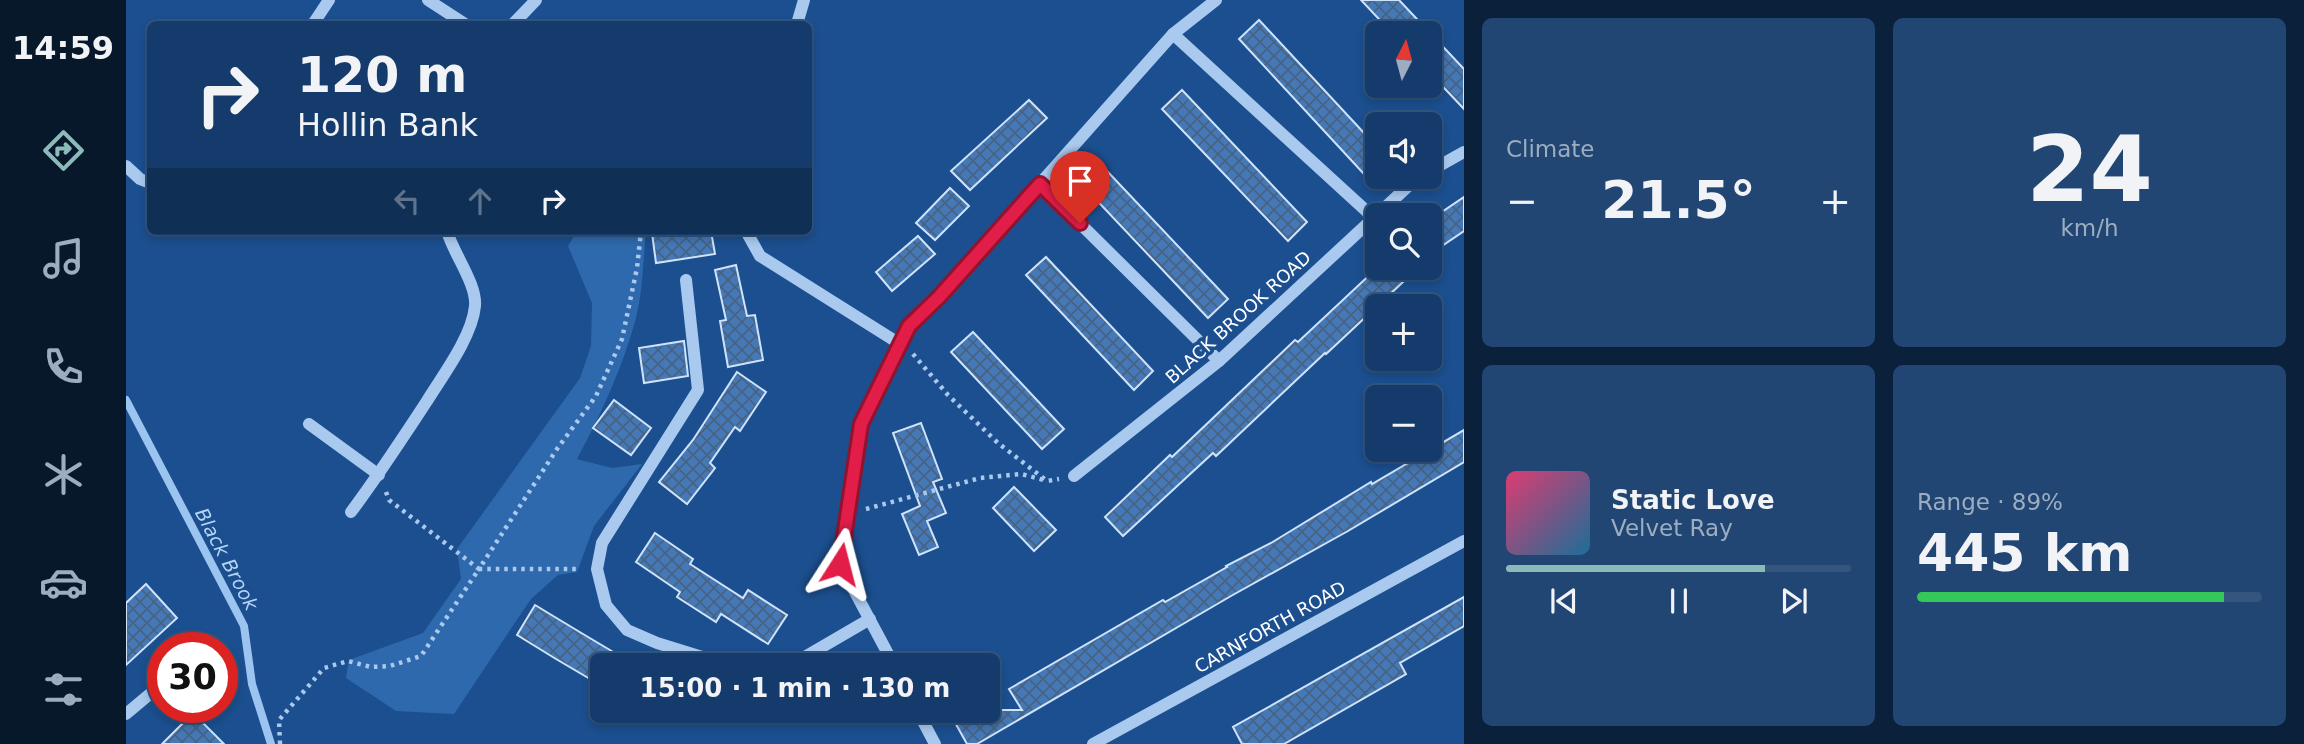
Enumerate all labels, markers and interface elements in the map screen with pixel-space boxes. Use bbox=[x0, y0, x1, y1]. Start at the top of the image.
north arrow bbox=[1365, 21, 1442, 98]
map controls bbox=[1365, 21, 1442, 462]
text: 14:59 bbox=[12, 29, 114, 67]
text: 120 m bbox=[297, 47, 467, 104]
icon: right bbox=[182, 49, 273, 140]
text: Hollin Bank bbox=[297, 106, 478, 144]
button: sound bbox=[1365, 112, 1442, 189]
text: 24 bbox=[2026, 117, 2153, 222]
icon: directions bbox=[39, 126, 88, 175]
text: Climate bbox=[1506, 136, 1595, 162]
pin bbox=[1050, 151, 1110, 223]
icon: arrive bbox=[1061, 162, 1099, 200]
text: 21.5° bbox=[1601, 170, 1756, 230]
text: − bbox=[1506, 179, 1538, 223]
text: + bbox=[1819, 179, 1851, 223]
icon: left bbox=[388, 182, 426, 220]
icon: ahead bbox=[461, 182, 499, 220]
icon: right bbox=[534, 182, 572, 220]
button: search bbox=[1365, 203, 1442, 280]
text: km/h bbox=[2060, 215, 2119, 241]
icon: music bbox=[39, 234, 88, 283]
street label: BLACK BROOK ROAD bbox=[1161, 246, 1315, 388]
button: + bbox=[1365, 294, 1442, 371]
icon: phone bbox=[39, 342, 88, 391]
button: − bbox=[1365, 385, 1442, 462]
icon: climate bbox=[39, 450, 88, 499]
text: Static Love bbox=[1611, 485, 1775, 515]
text: Range · 89% bbox=[1917, 489, 2063, 515]
water label: Black Brook bbox=[191, 504, 264, 615]
text: Velvet Ray bbox=[1611, 515, 1733, 541]
text: 445 km bbox=[1917, 523, 2132, 583]
position arrow bbox=[803, 527, 877, 601]
icon: car bbox=[39, 558, 88, 607]
street label: CARNFORTH ROAD bbox=[1191, 577, 1349, 677]
icon: previous bbox=[1545, 582, 1583, 620]
icon: pause bbox=[1660, 582, 1698, 620]
icon: next bbox=[1775, 582, 1813, 620]
speed limit sign: 30 bbox=[147, 632, 238, 723]
icon: filters bbox=[39, 665, 88, 714]
text: 15:00 · 1 min · 130 m bbox=[640, 673, 950, 703]

